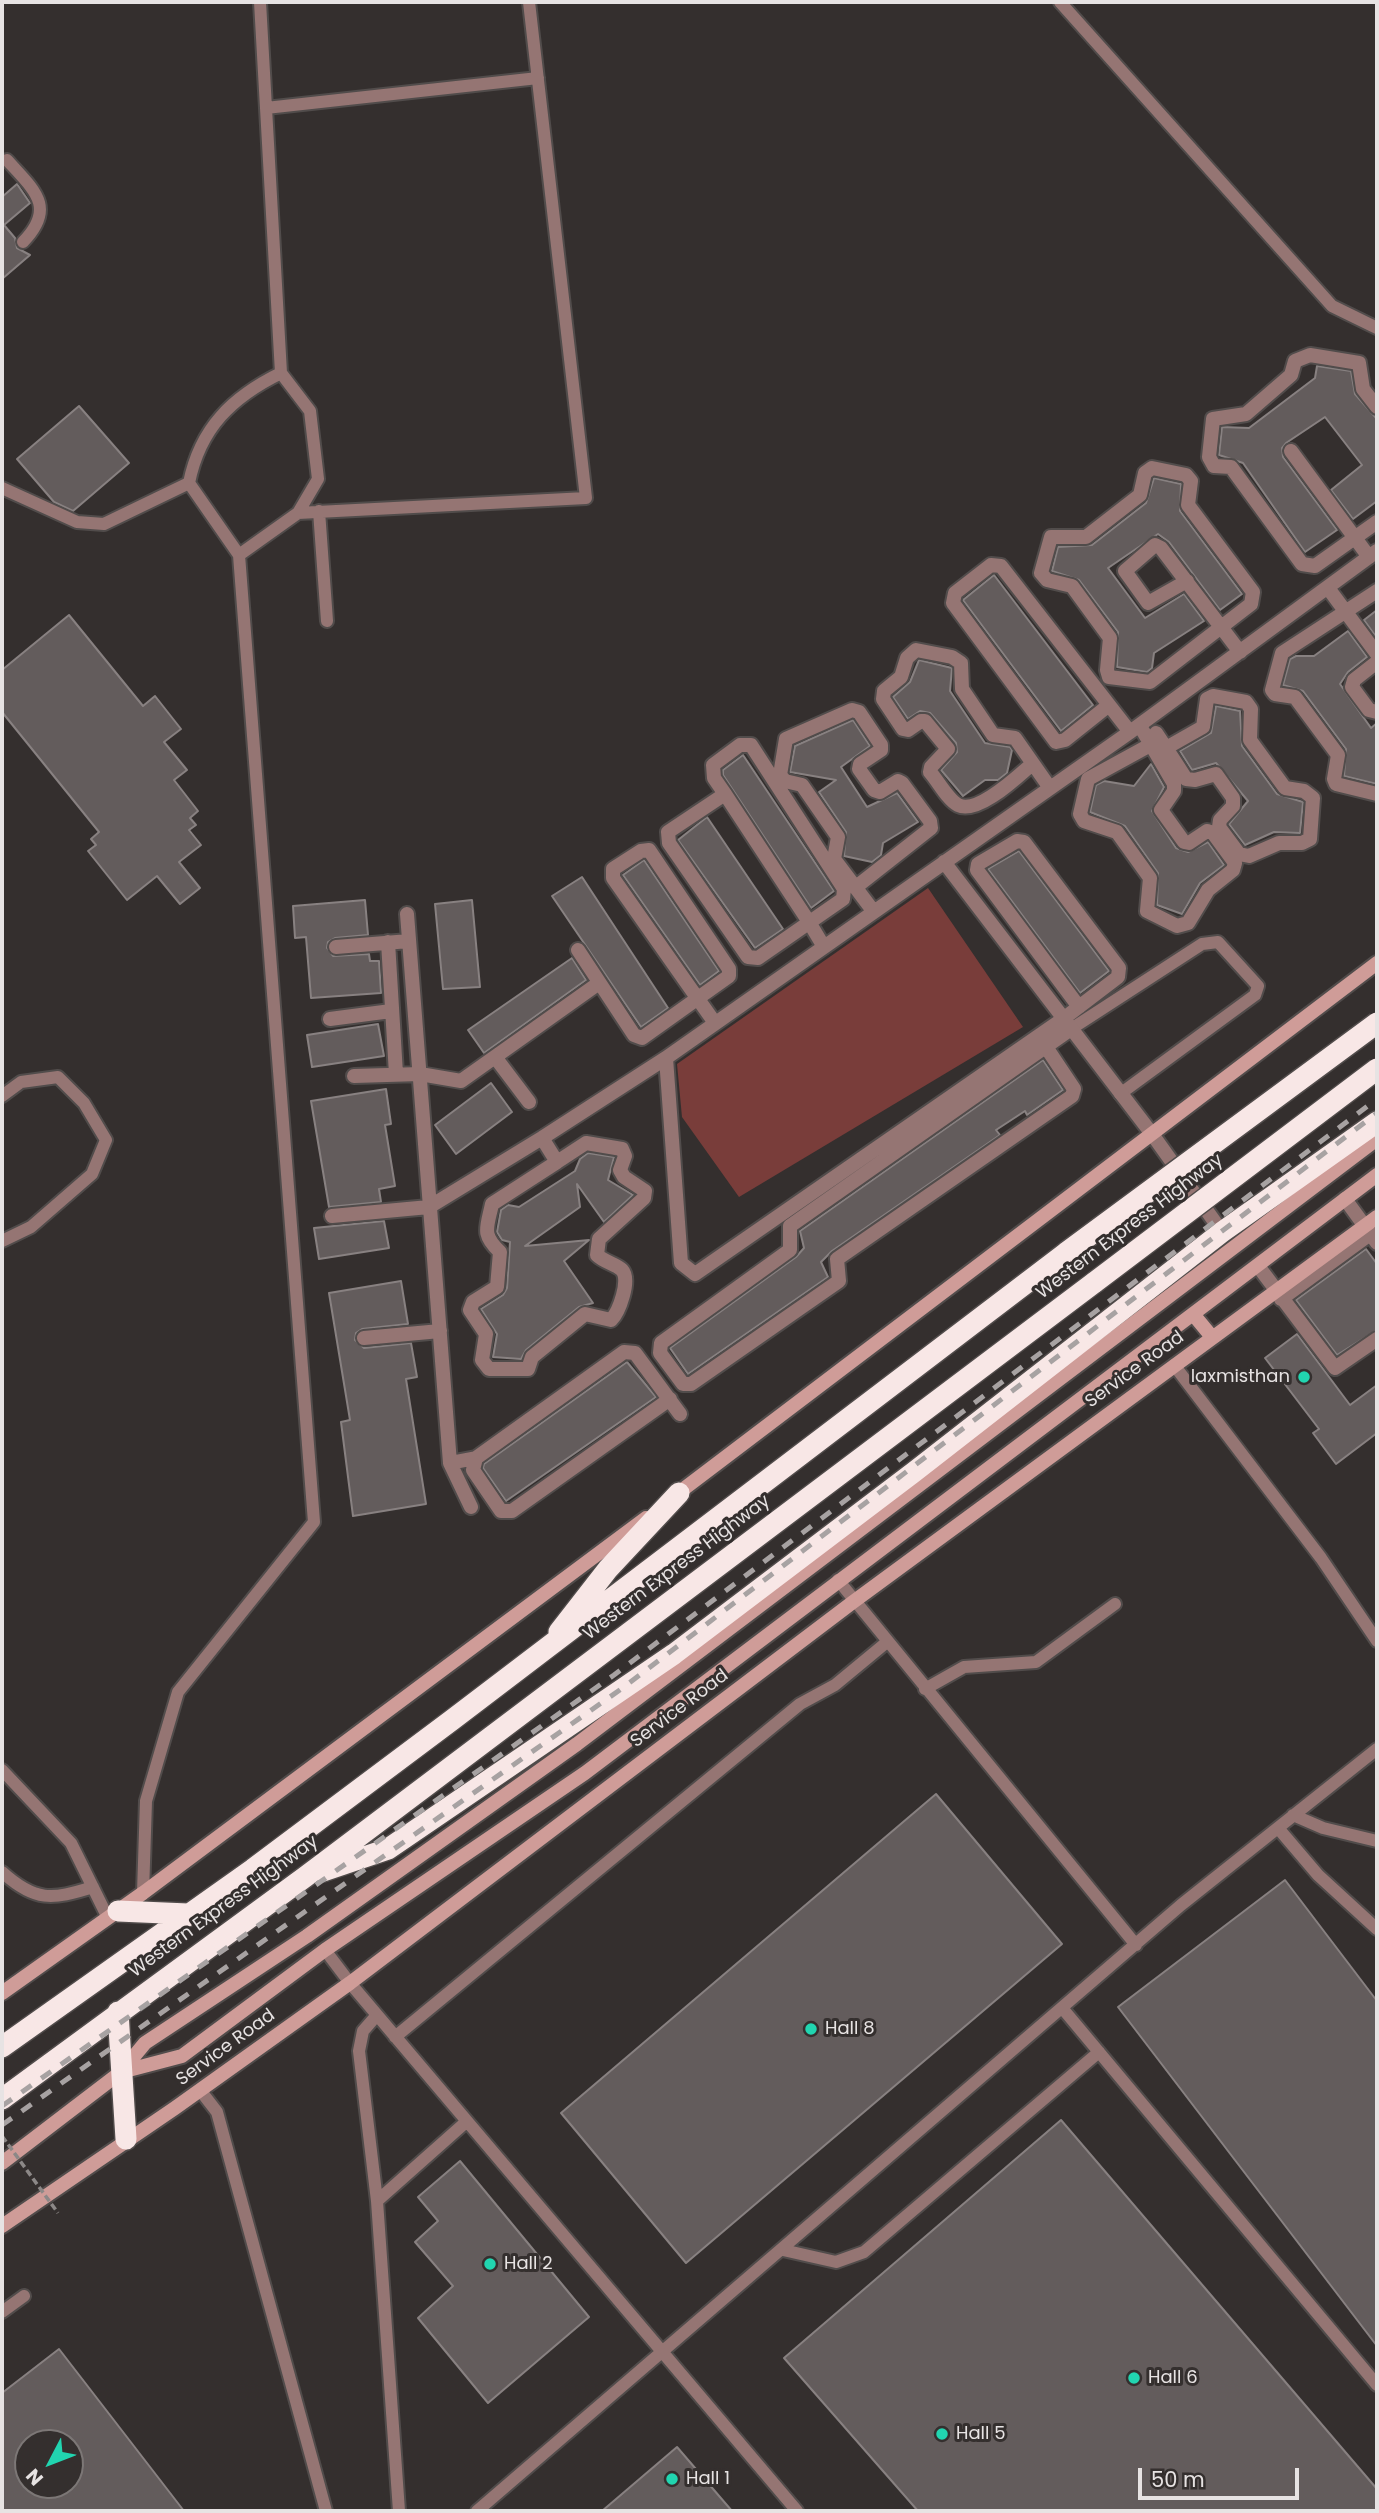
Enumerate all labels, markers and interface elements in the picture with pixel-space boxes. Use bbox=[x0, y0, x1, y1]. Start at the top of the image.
street label: Western Express Highway bbox=[1032, 1150, 1228, 1304]
street label: Service Road bbox=[1081, 1327, 1189, 1413]
place label: laxmisthan bbox=[1191, 1366, 1290, 1388]
marker: laxmisthan bbox=[1296, 1369, 1312, 1385]
street label: Western Express Highway bbox=[579, 1491, 775, 1645]
street label: Service Road bbox=[627, 1665, 733, 1753]
street label: Western Express Highway bbox=[125, 1831, 323, 1983]
street label: Service Road bbox=[172, 2005, 280, 2091]
place label: Hall 8 bbox=[825, 2018, 875, 2040]
marker: Hall 8 bbox=[803, 2021, 819, 2037]
place label: Hall 2 bbox=[504, 2253, 553, 2275]
marker: Hall 2 bbox=[482, 2256, 498, 2272]
place label: Hall 6 bbox=[1148, 2367, 1198, 2389]
marker: Hall 6 bbox=[1126, 2370, 1142, 2386]
place label: Hall 5 bbox=[956, 2423, 1006, 2445]
marker: Hall 5 bbox=[934, 2426, 950, 2442]
north arrow bbox=[14, 2429, 84, 2499]
scale bar bbox=[1141, 2454, 1302, 2498]
text: N bbox=[20, 2463, 49, 2491]
text: 50 m bbox=[1151, 2465, 1205, 2494]
place label: Hall 1 bbox=[686, 2468, 730, 2490]
marker: Hall 1 bbox=[664, 2471, 680, 2487]

